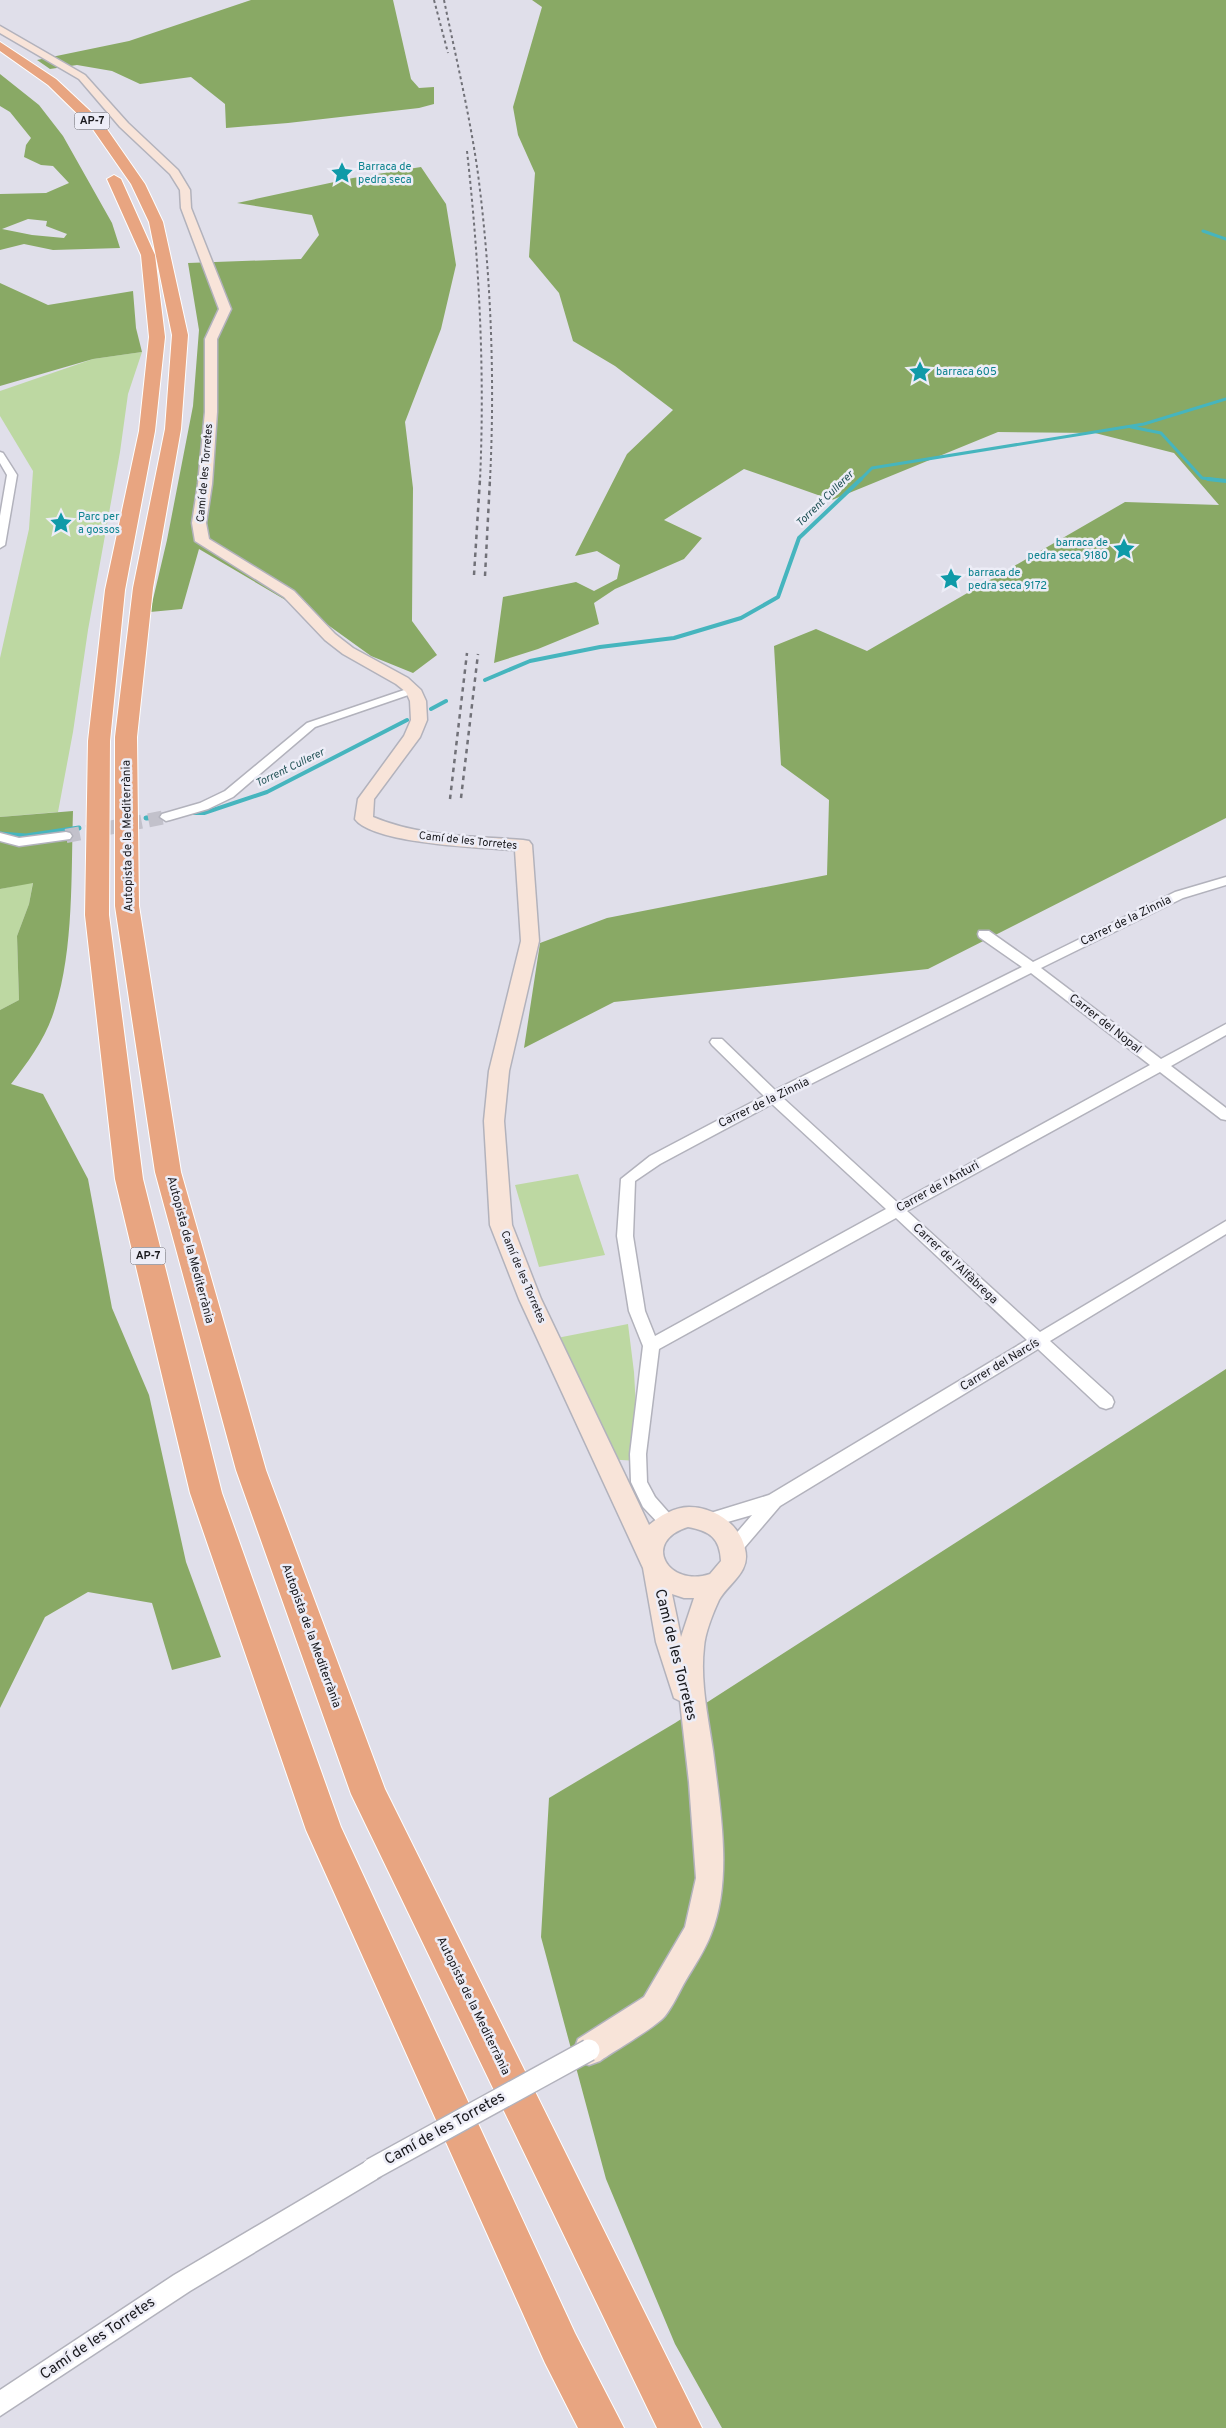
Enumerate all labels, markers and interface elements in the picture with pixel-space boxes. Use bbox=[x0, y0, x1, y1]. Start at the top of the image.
road number: AP-7 bbox=[74, 112, 110, 130]
place icon: Barraca de pedra seca bbox=[329, 160, 355, 186]
place label: Barraca de pedra seca bbox=[358, 160, 412, 187]
place icon: barraca 605 bbox=[907, 359, 933, 385]
place label: barraca 605 bbox=[936, 365, 997, 379]
street label: Camí de les Torretes bbox=[194, 423, 216, 523]
water label: Torrent Cullerer bbox=[793, 467, 857, 530]
place icon: Parc per a gossos bbox=[48, 510, 74, 536]
place label: Parc per a gossos bbox=[78, 510, 120, 537]
place label: barraca de pedra seca 9180 bbox=[1028, 536, 1108, 563]
place icon: barraca de pedra seca 9180 bbox=[1111, 536, 1137, 562]
place icon: barraca de pedra seca 9172 bbox=[938, 566, 964, 592]
place label: barraca de pedra seca 9172 bbox=[968, 566, 1047, 593]
water label: Torrent Cullerer bbox=[253, 745, 327, 791]
street label: Autopista de la Mediterrània bbox=[119, 760, 137, 912]
street label: Camí de les Torretes bbox=[418, 829, 518, 853]
street label: Carrer de la Zinnia bbox=[1078, 892, 1174, 950]
street label: Carrer del Nopal bbox=[1065, 991, 1145, 1057]
street label: Carrer de la Zinnia bbox=[716, 1074, 812, 1132]
street label: Carrer de l'Anturi bbox=[894, 1158, 982, 1216]
street label: Autopista de la Mediterrània bbox=[163, 1175, 217, 1325]
street label: Carrer de l'Alfàbrega bbox=[909, 1220, 1001, 1308]
street label: Camí de les Torretes bbox=[497, 1229, 549, 1325]
road number: AP-7 bbox=[130, 1248, 166, 1264]
street label: Carrer del Narcís bbox=[957, 1335, 1043, 1395]
street label: Autopista de la Mediterrània bbox=[278, 1562, 344, 1710]
street label: Camí de les Torretes bbox=[649, 1587, 701, 1723]
street label: Autopista de la Mediterrània bbox=[433, 1934, 513, 2078]
street label: Camí de les Torretes bbox=[381, 2088, 509, 2170]
street label: Camí de les Torretes bbox=[37, 2293, 159, 2385]

